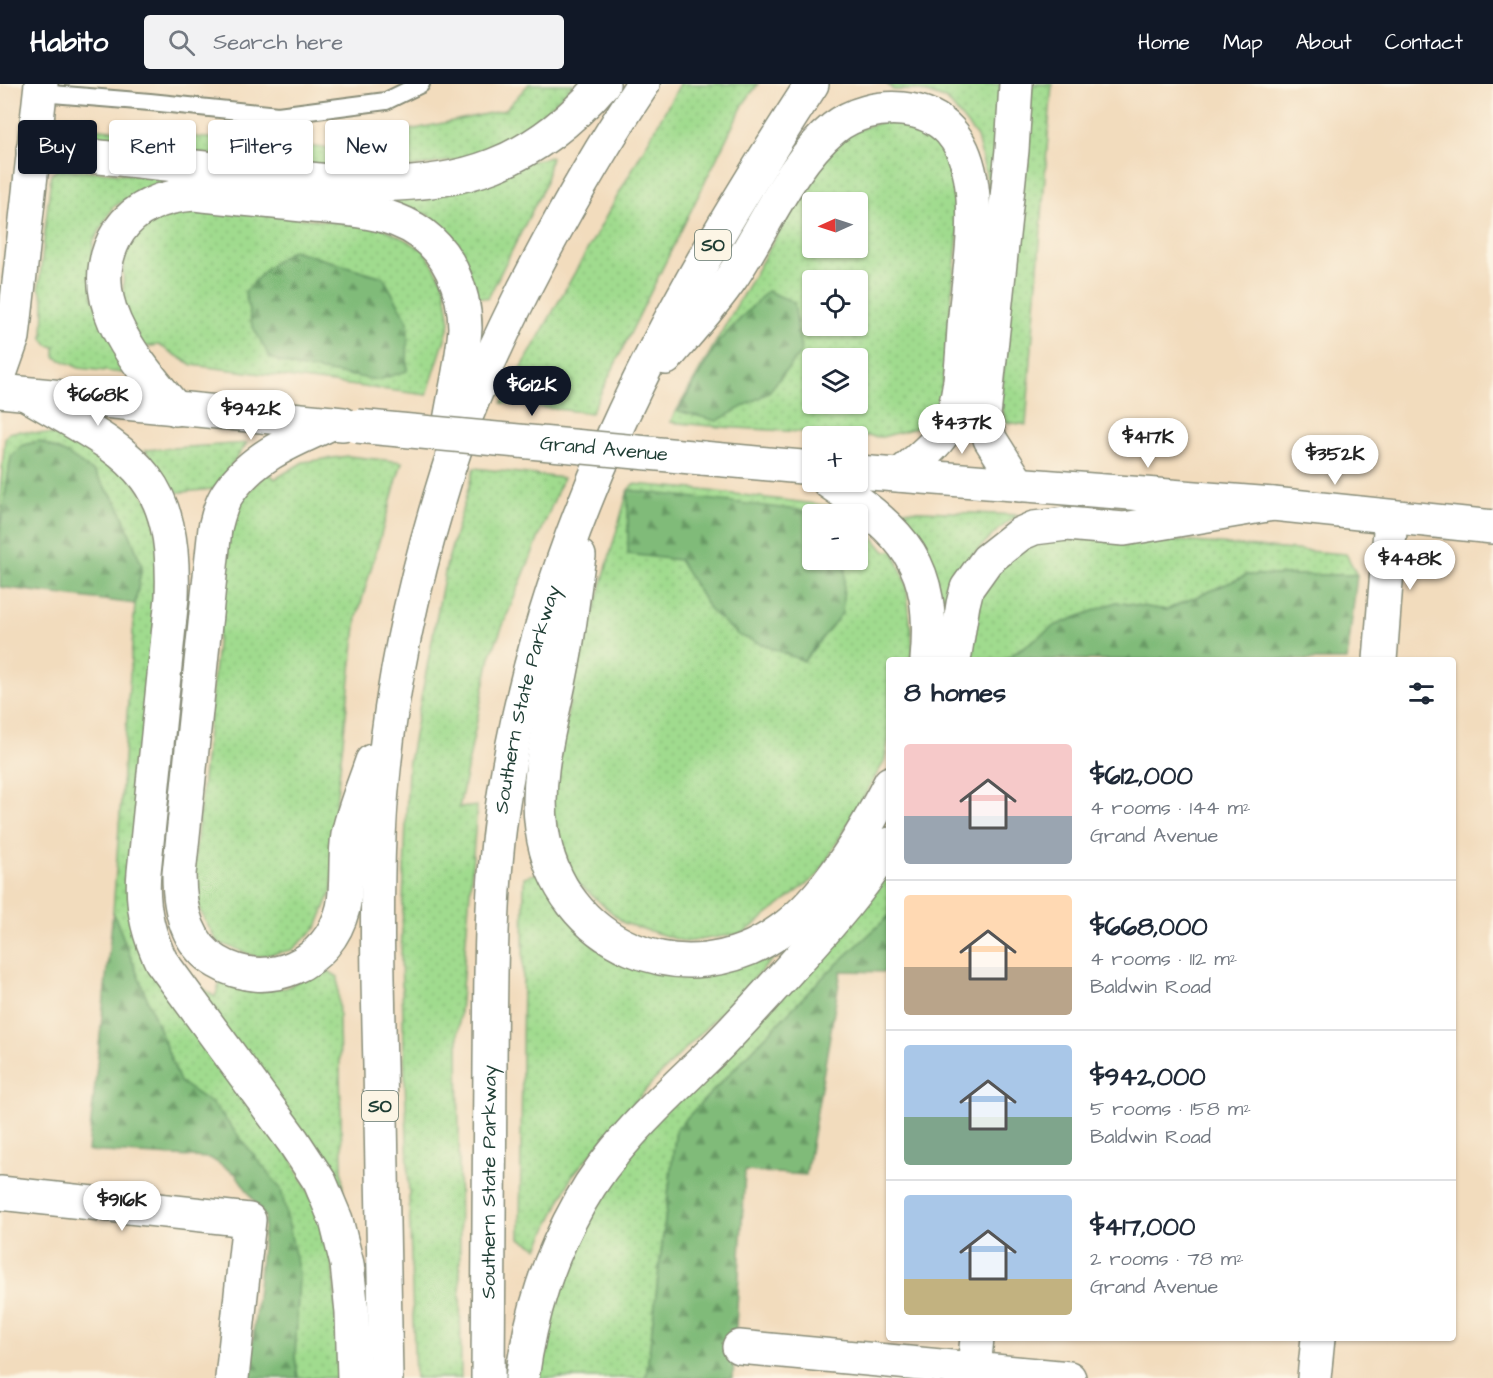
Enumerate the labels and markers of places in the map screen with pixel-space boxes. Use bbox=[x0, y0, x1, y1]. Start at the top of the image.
pin: $612K bbox=[490, 366, 574, 417]
pin: $668K bbox=[56, 376, 140, 427]
pin: $942K bbox=[209, 390, 293, 441]
pin: $437K bbox=[920, 404, 1004, 455]
pin: $417K bbox=[1106, 418, 1190, 469]
pin: $352K bbox=[1293, 435, 1377, 486]
pin: $448K bbox=[1368, 540, 1452, 591]
pin: $916K bbox=[80, 1181, 164, 1232]

